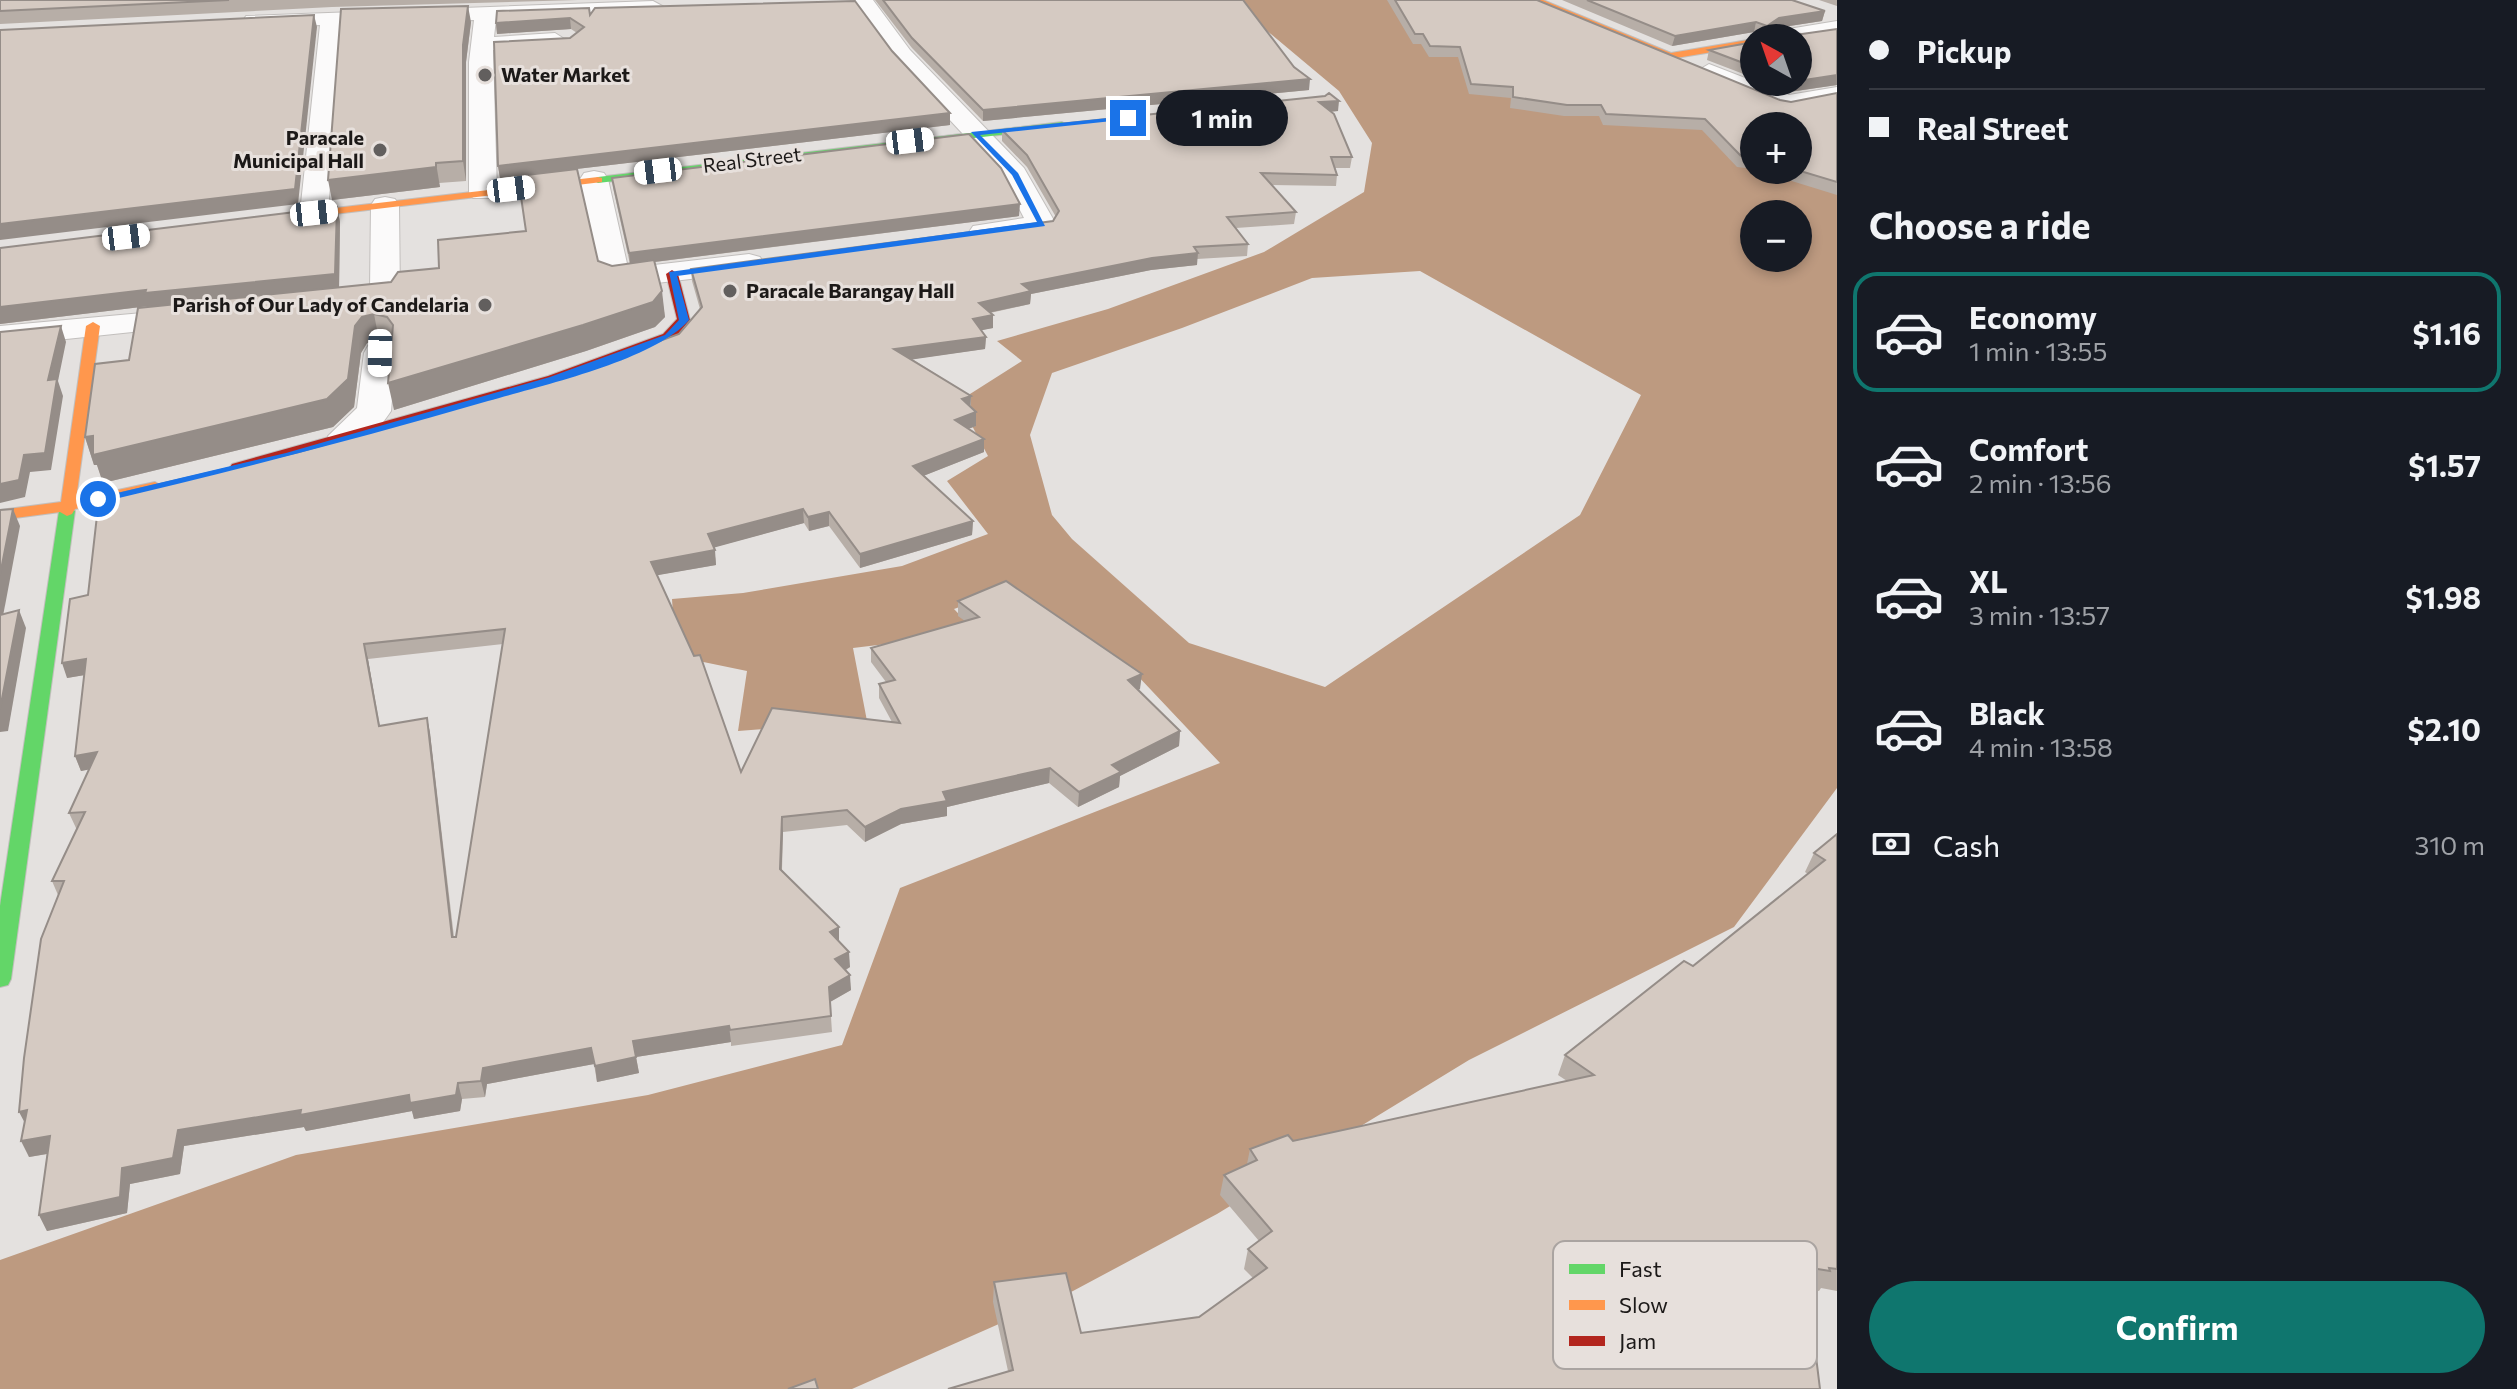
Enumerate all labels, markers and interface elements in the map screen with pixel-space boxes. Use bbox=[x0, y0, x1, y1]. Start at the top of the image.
north arrow bbox=[1740, 24, 1812, 96]
map controls bbox=[1740, 24, 1812, 272]
text: Pickup bbox=[1917, 32, 2011, 69]
place label: Water Market bbox=[501, 62, 630, 86]
marker: Water Market bbox=[476, 66, 494, 84]
callout: 1 min bbox=[1156, 90, 1288, 146]
route end bbox=[1110, 100, 1146, 136]
text: 1 min bbox=[1191, 102, 1253, 133]
text: Real Street bbox=[1917, 109, 2069, 146]
button: + bbox=[1740, 112, 1812, 184]
place label: Paracale Municipal Hall bbox=[233, 125, 364, 172]
car bbox=[885, 126, 935, 156]
marker: Paracale Municipal Hall bbox=[371, 141, 389, 159]
street label: Real Street bbox=[701, 141, 803, 177]
car bbox=[633, 156, 683, 186]
car bbox=[486, 174, 536, 204]
car bbox=[289, 199, 339, 227]
button: − bbox=[1740, 200, 1812, 272]
text: Choose a ride bbox=[1869, 202, 2090, 246]
car bbox=[101, 222, 151, 252]
place label: Paracale Barangay Hall bbox=[746, 278, 955, 302]
marker: Paracale Barangay Hall bbox=[721, 282, 739, 300]
place label: Parish of Our Lady of Candelaria bbox=[172, 292, 469, 316]
marker: Parish of Our Lady of Candelaria bbox=[476, 296, 494, 314]
icon: car bbox=[1873, 296, 1945, 368]
text: Economy bbox=[1969, 298, 2097, 335]
text: $1.16 bbox=[2412, 314, 2481, 351]
car bbox=[368, 329, 392, 377]
text: 1 min · 13:55 bbox=[1969, 335, 2107, 366]
icon: car bbox=[1873, 428, 1945, 500]
text: Comfort bbox=[1969, 430, 2088, 467]
text: $1.57 bbox=[2408, 446, 2481, 483]
text: 2 min · 13:56 bbox=[1969, 467, 2112, 498]
route start bbox=[80, 481, 116, 517]
icon: car bbox=[1873, 560, 1945, 632]
text: XL bbox=[1969, 562, 2008, 599]
text: $1.98 bbox=[2406, 578, 2481, 615]
text: 3 min · 13:57 bbox=[1969, 599, 2110, 630]
icon: car bbox=[1873, 692, 1945, 764]
text: Black bbox=[1969, 694, 2045, 731]
text: $2.10 bbox=[2407, 710, 2481, 747]
text: 4 min · 13:58 bbox=[1969, 731, 2113, 762]
icon: cash bbox=[1869, 822, 1913, 866]
text: Cash bbox=[1933, 826, 2000, 863]
text: 310 m bbox=[2414, 829, 2485, 860]
legend bbox=[1553, 1241, 1817, 1369]
text: Fast bbox=[1619, 1255, 1662, 1282]
button: Confirm bbox=[1869, 1281, 2485, 1373]
text: Slow bbox=[1619, 1291, 1668, 1318]
text: Jam bbox=[1619, 1327, 1656, 1354]

